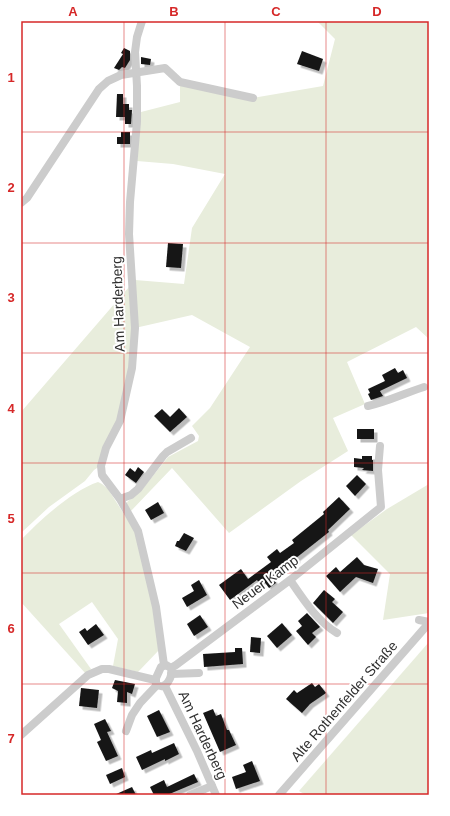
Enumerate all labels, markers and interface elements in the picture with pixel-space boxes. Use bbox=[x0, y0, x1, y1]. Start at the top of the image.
text: A bbox=[68, 4, 78, 19]
text: B bbox=[169, 4, 179, 19]
text: C bbox=[271, 4, 281, 19]
text: D bbox=[372, 4, 382, 19]
text: 1 bbox=[7, 70, 15, 85]
text: 2 bbox=[7, 180, 15, 195]
street label: Am Harderberg bbox=[108, 256, 128, 352]
text: 3 bbox=[7, 290, 15, 305]
text: 4 bbox=[7, 401, 15, 416]
text: 5 bbox=[7, 511, 15, 526]
street label: Neuer Kamp bbox=[229, 552, 301, 612]
text: 6 bbox=[7, 621, 15, 636]
street label: Alte Rothenfelder Straße bbox=[287, 637, 401, 764]
street label: Am Harderberg bbox=[176, 688, 230, 782]
text: 7 bbox=[7, 731, 15, 746]

